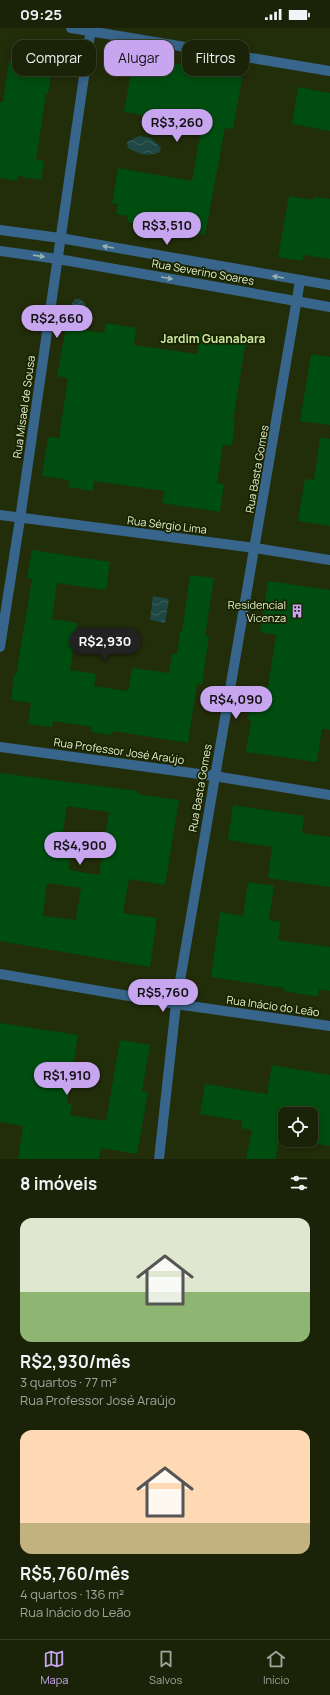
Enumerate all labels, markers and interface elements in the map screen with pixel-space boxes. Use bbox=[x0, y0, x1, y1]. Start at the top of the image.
text: 09:25 bbox=[20, 4, 62, 25]
chip: Comprar bbox=[12, 40, 96, 76]
chip: Alugar bbox=[104, 40, 174, 76]
chip: Filtros bbox=[182, 40, 249, 76]
pin: R$3,260 bbox=[140, 109, 214, 143]
text: R$3,260 bbox=[151, 113, 203, 131]
pin: R$3,510 bbox=[130, 212, 204, 246]
text: R$3,510 bbox=[142, 216, 192, 234]
one-way arrow bbox=[102, 244, 114, 250]
one-way arrow bbox=[33, 253, 45, 259]
street label: Rua Severino Soares bbox=[151, 255, 256, 288]
one-way arrow bbox=[272, 273, 284, 279]
one-way arrow bbox=[161, 275, 173, 281]
pin: R$2,660 bbox=[20, 305, 94, 339]
text: R$2,660 bbox=[30, 309, 84, 327]
district label: Jardim Guanabara bbox=[160, 330, 266, 347]
street label: Rua Misael de Sousa bbox=[9, 355, 38, 459]
street label: Rua Basta Gomes bbox=[241, 424, 272, 514]
street label: Rua Sérgio Lima bbox=[126, 512, 208, 537]
place label: Residencial Vicenza bbox=[228, 597, 286, 625]
building icon: Residencial Vicenza bbox=[289, 603, 305, 619]
pin: R$2,930 bbox=[68, 628, 142, 662]
text: R$2,930 bbox=[79, 632, 131, 650]
pin: R$4,090 bbox=[199, 686, 273, 720]
text: R$4,090 bbox=[209, 690, 263, 708]
street label: Rua Professor José Araújo bbox=[53, 734, 186, 767]
street label: Rua Basta Gomes bbox=[184, 743, 215, 833]
pin: R$4,900 bbox=[43, 832, 117, 866]
text: R$4,900 bbox=[53, 836, 107, 854]
pin: R$5,760 bbox=[126, 979, 200, 1013]
text: R$5,760 bbox=[137, 983, 189, 1001]
street label: Rua Inácio do Leão bbox=[225, 992, 321, 1020]
pin: R$1,910 bbox=[30, 1062, 104, 1096]
text: R$1,910 bbox=[43, 1066, 91, 1084]
map controls bbox=[278, 1107, 318, 1147]
button: locate bbox=[278, 1107, 318, 1147]
text: 8 imóveis bbox=[20, 1172, 97, 1195]
icon: filters bbox=[288, 1172, 310, 1194]
icon: home bbox=[129, 1244, 201, 1316]
text: R$2,930/mês bbox=[20, 1350, 130, 1373]
text: 3 quartos · 77 m² bbox=[20, 1373, 117, 1391]
text: Rua Professor José Araújo bbox=[20, 1391, 176, 1409]
icon: home bbox=[129, 1456, 201, 1528]
text: R$5,760/mês bbox=[20, 1562, 129, 1585]
text: 4 quartos · 136 m² bbox=[20, 1585, 124, 1603]
text: Rua Inácio do Leão bbox=[20, 1603, 131, 1621]
tab: Mapa bbox=[40, 1648, 68, 1687]
tab: Salvos bbox=[149, 1648, 182, 1687]
tab: Início bbox=[263, 1648, 290, 1687]

